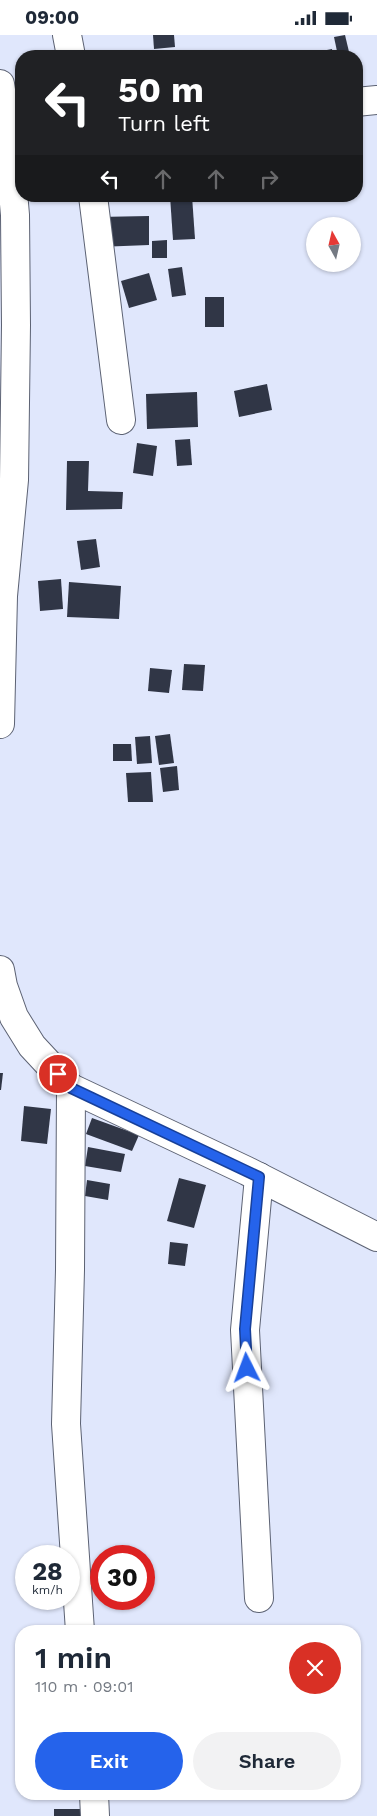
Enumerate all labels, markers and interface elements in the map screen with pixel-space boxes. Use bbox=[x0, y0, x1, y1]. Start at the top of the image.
text: 09:00 bbox=[25, 6, 79, 29]
text: 50 m bbox=[118, 69, 204, 111]
icon: left bbox=[35, 70, 100, 135]
text: Turn left bbox=[118, 111, 210, 136]
icon: left bbox=[96, 165, 124, 193]
icon: ahead bbox=[149, 165, 177, 193]
icon: ahead bbox=[202, 165, 230, 193]
icon: right bbox=[255, 165, 283, 193]
north arrow bbox=[306, 217, 361, 273]
map controls bbox=[306, 217, 361, 272]
pin bbox=[37, 1053, 79, 1095]
icon: arrive bbox=[44, 1060, 72, 1088]
position arrow bbox=[220, 1341, 272, 1393]
speed limit sign: 30 bbox=[90, 1545, 155, 1610]
text: 28 bbox=[32, 1557, 63, 1586]
text: km/h bbox=[32, 1583, 63, 1597]
text: 1 min bbox=[35, 1640, 112, 1675]
button: close bbox=[289, 1642, 341, 1694]
text: 110 m · 09:01 bbox=[35, 1677, 133, 1696]
button: Exit bbox=[35, 1732, 183, 1790]
button: Share bbox=[193, 1732, 341, 1790]

